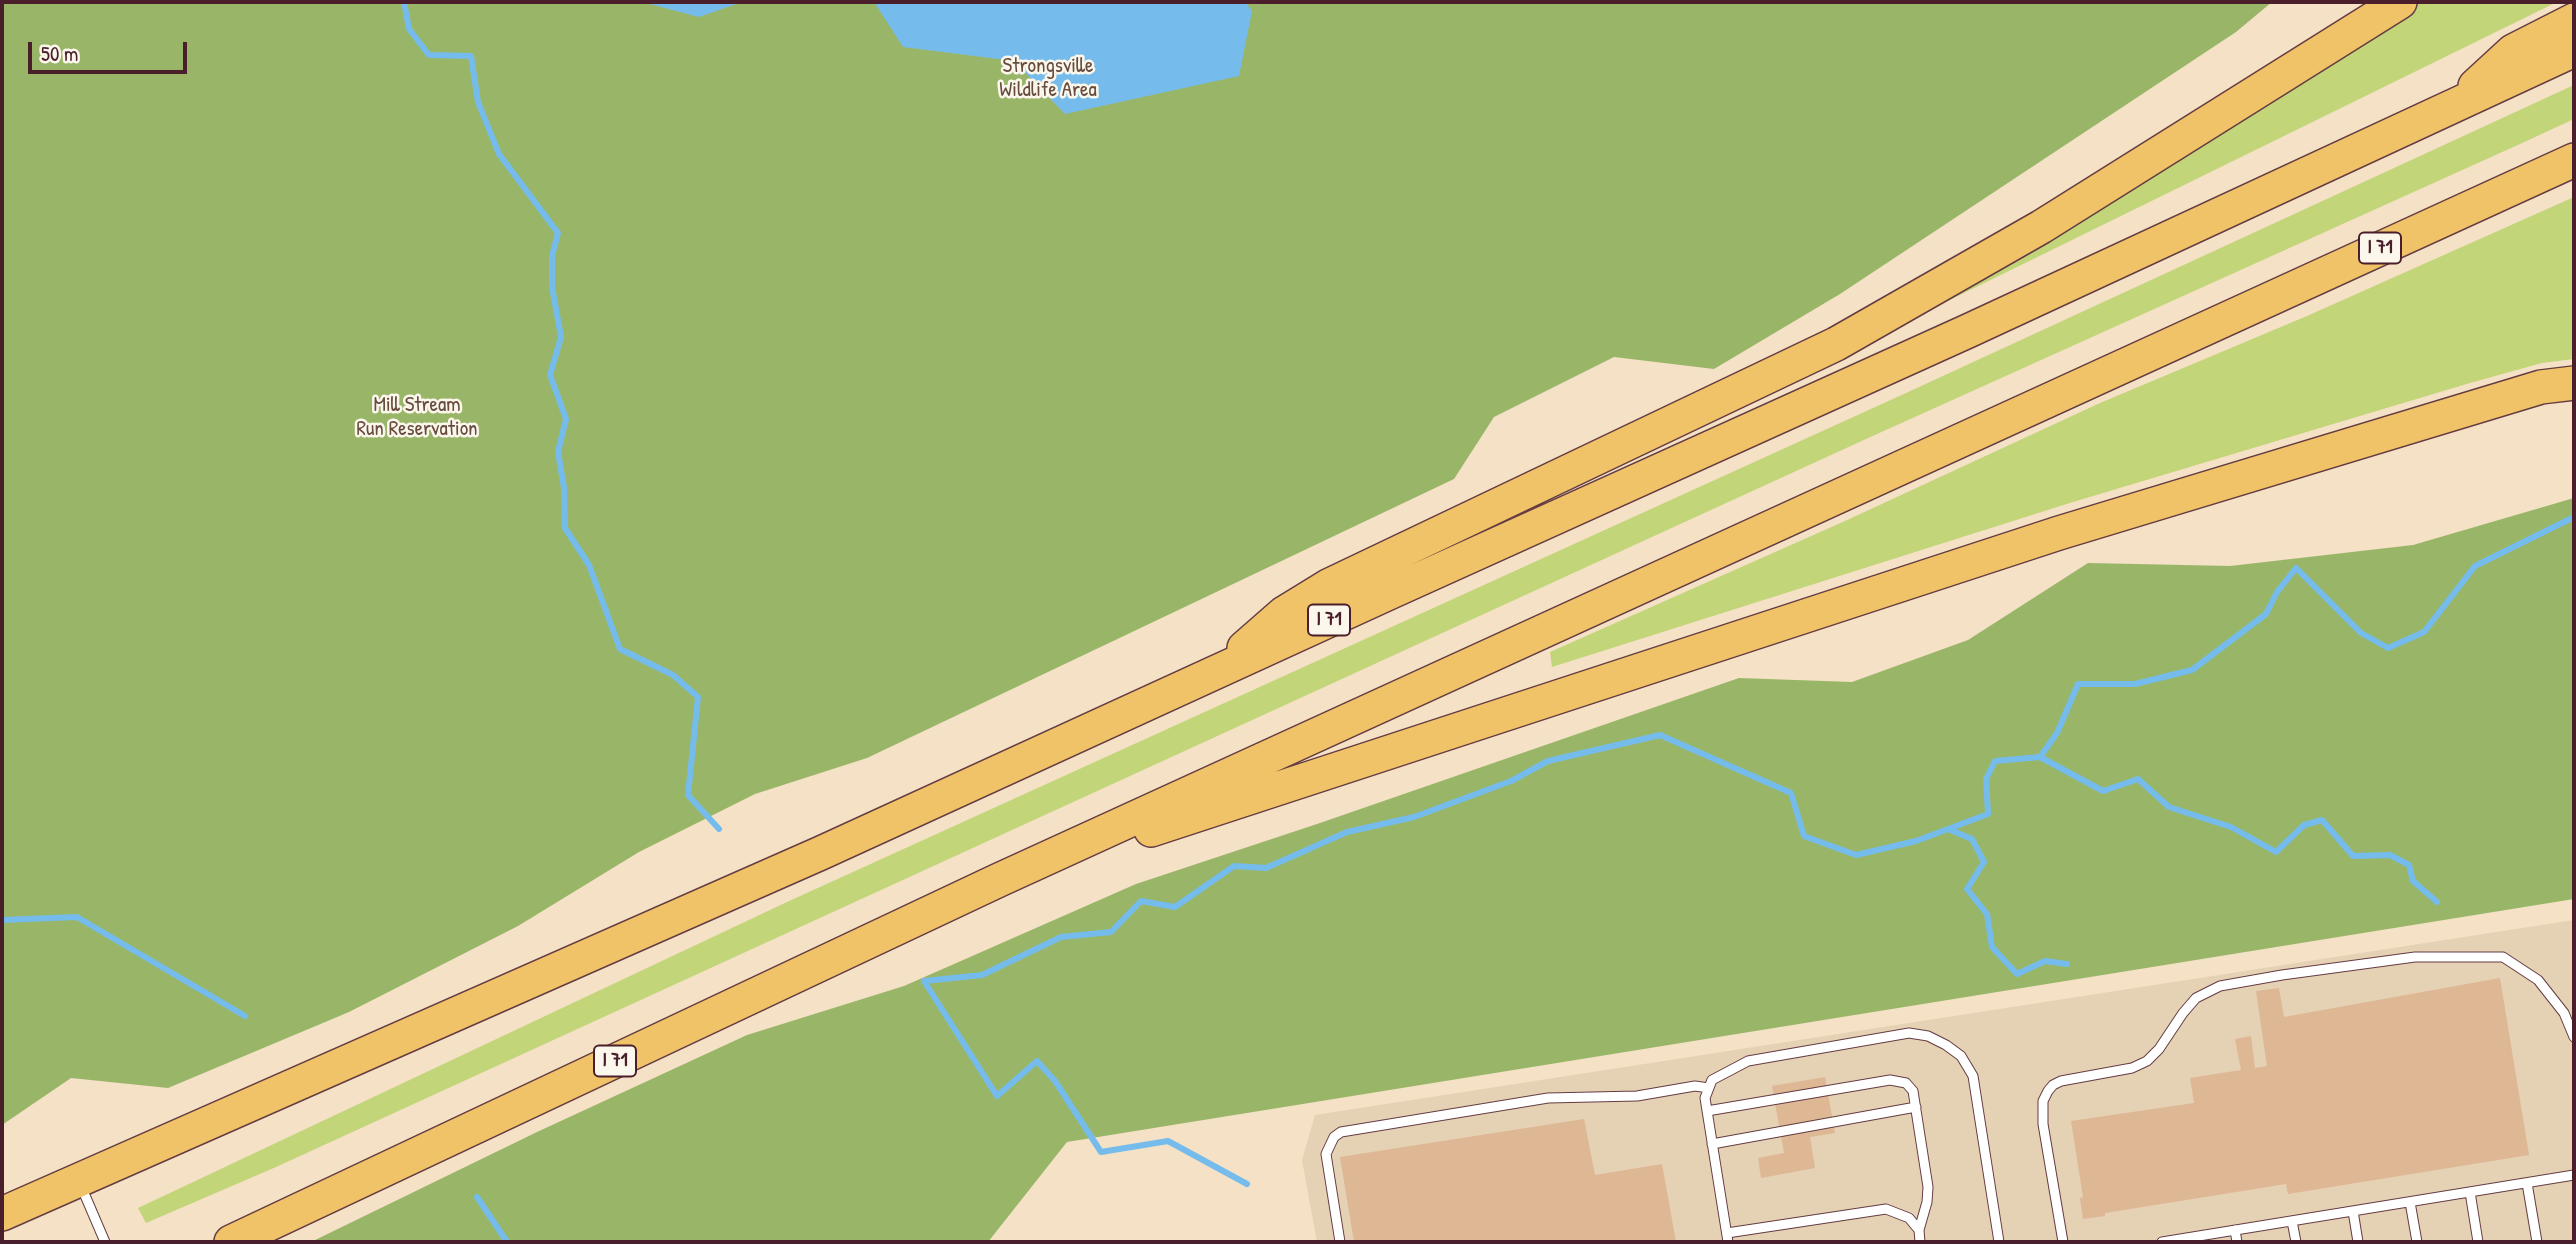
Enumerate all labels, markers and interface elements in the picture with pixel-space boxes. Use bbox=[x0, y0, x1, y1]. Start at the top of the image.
scale bar bbox=[32, 28, 191, 72]
text: 50 m bbox=[41, 39, 78, 68]
park label: Strongsville Wildlife Area bbox=[999, 53, 1097, 103]
road number: I 71 bbox=[2359, 232, 2401, 264]
park label: Mill Stream Run Reservation bbox=[356, 392, 478, 442]
road number: I 71 bbox=[1308, 604, 1350, 636]
road number: I 71 bbox=[594, 1046, 636, 1077]

